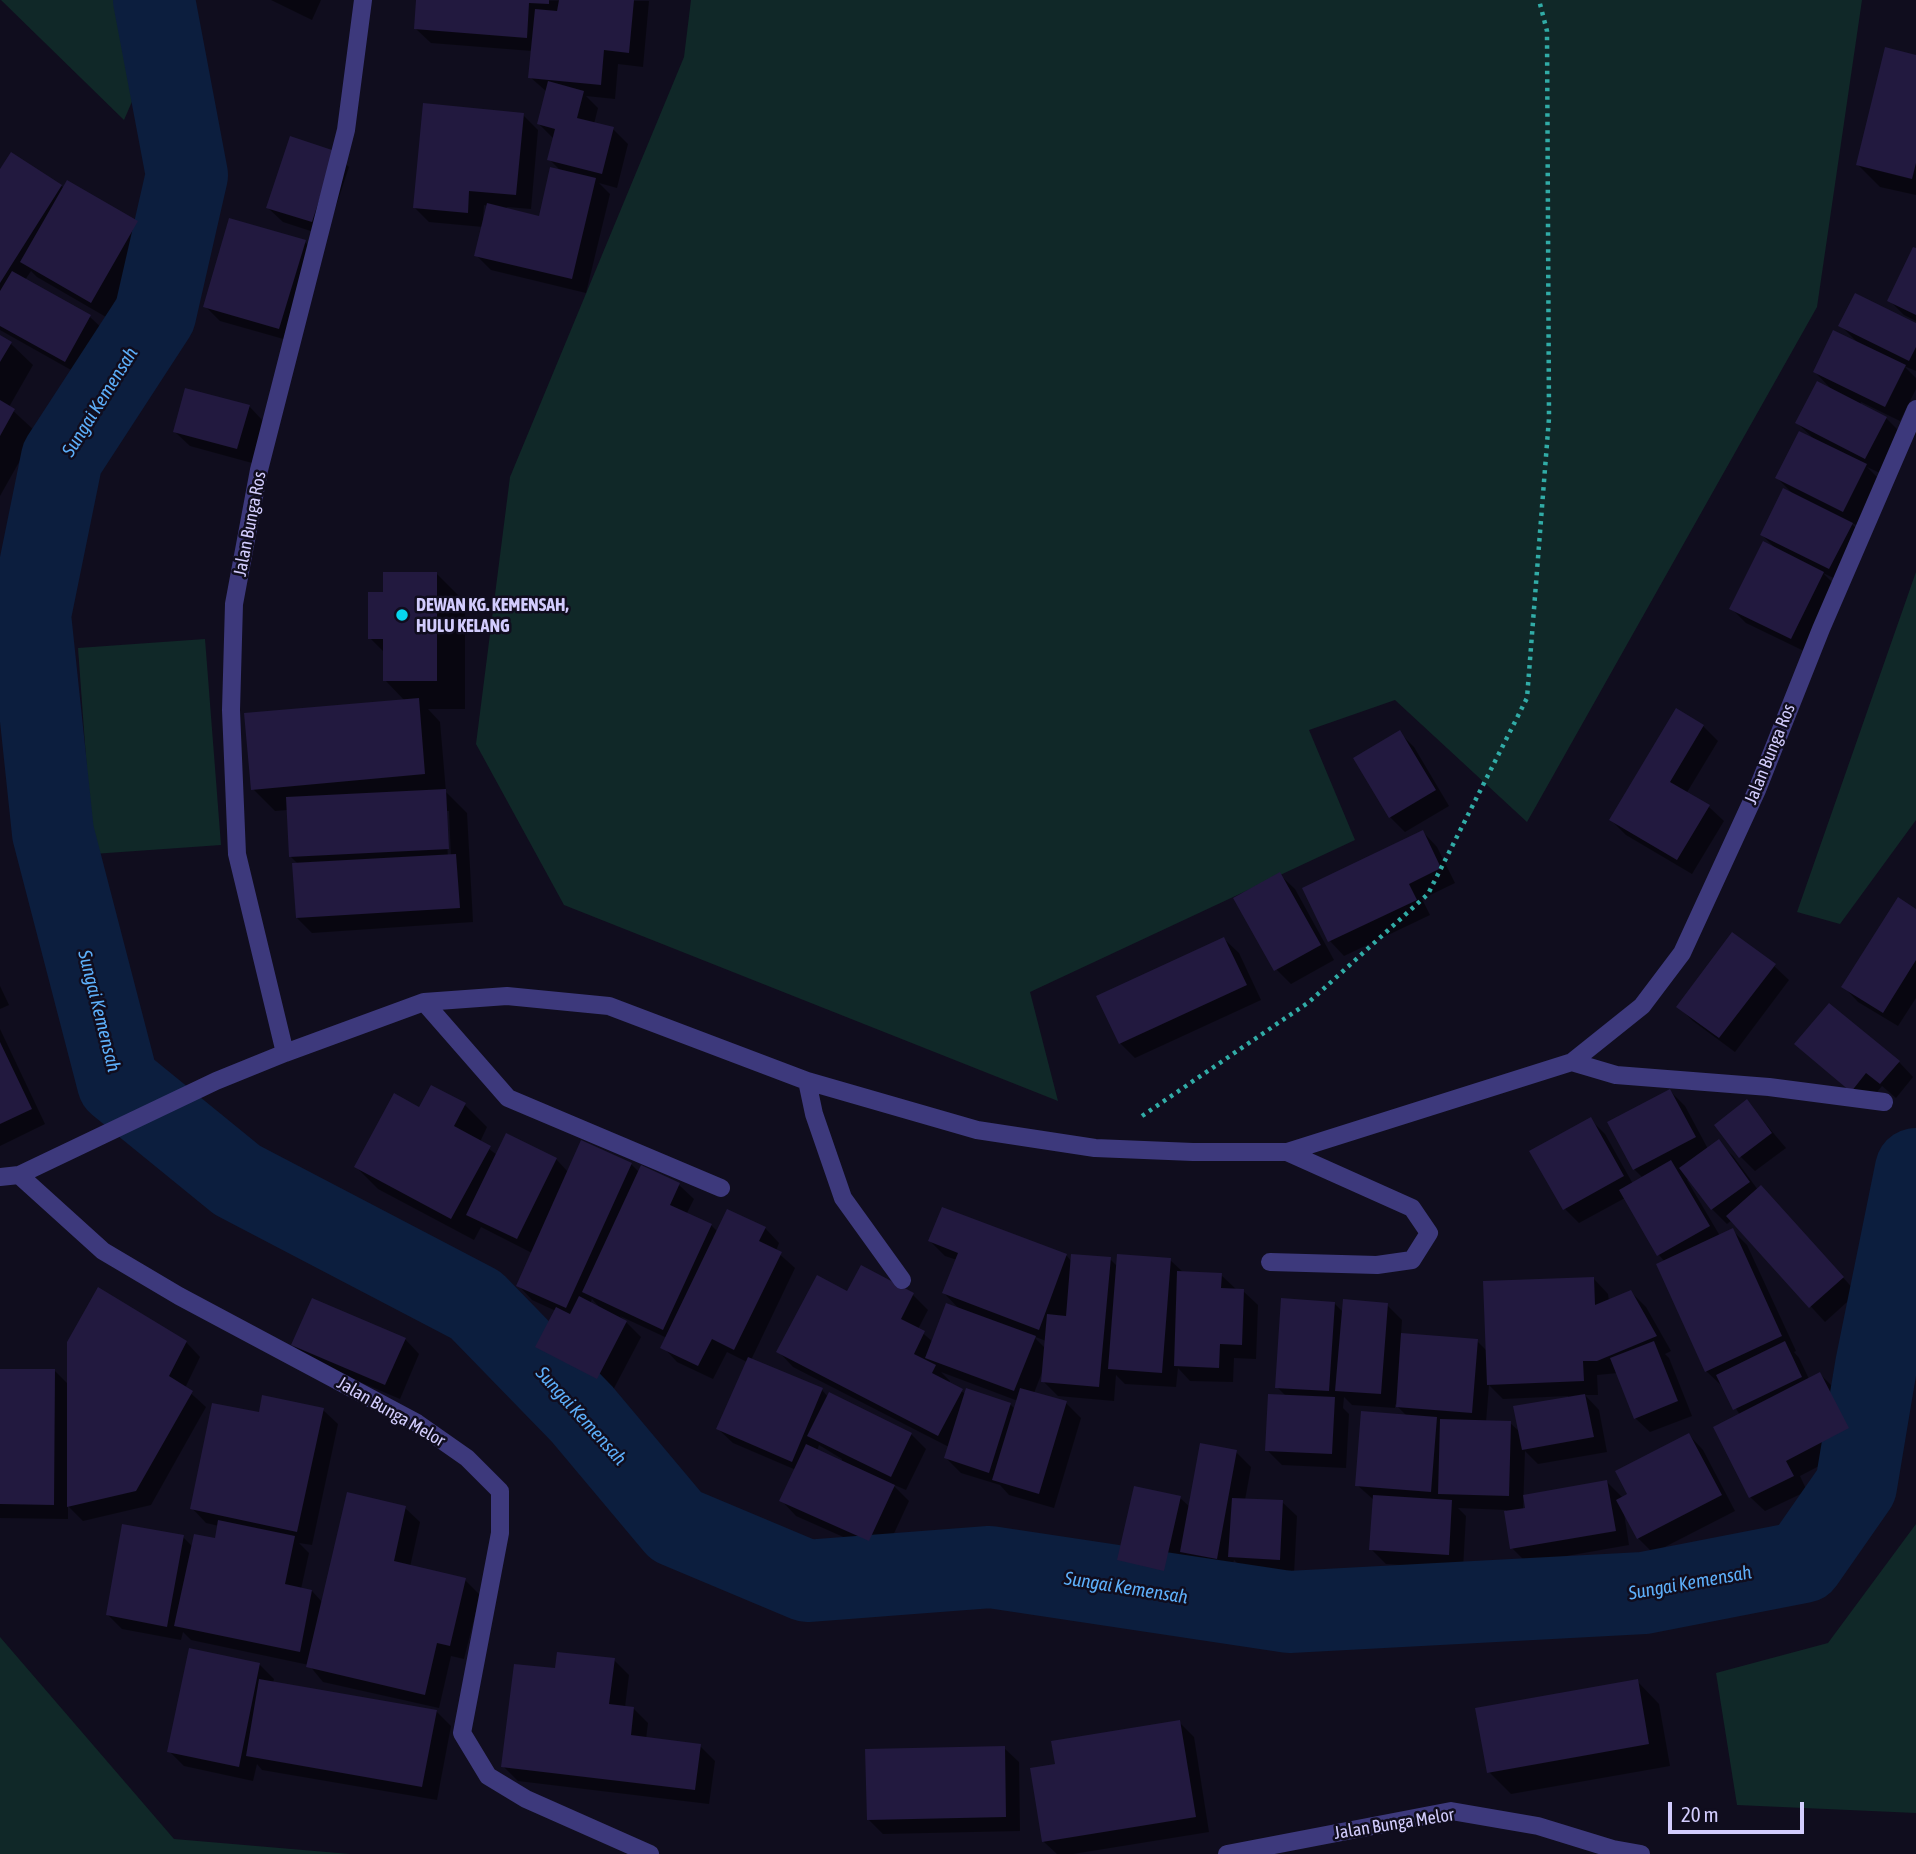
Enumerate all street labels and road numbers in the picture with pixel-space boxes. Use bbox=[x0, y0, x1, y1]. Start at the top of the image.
street label: Jalan Bunga Ros bbox=[229, 470, 271, 578]
street label: Jalan Bunga Ros bbox=[1740, 701, 1800, 807]
street label: Jalan Bunga Melor bbox=[333, 1372, 449, 1452]
street label: Jalan Bunga Melor bbox=[1332, 1804, 1456, 1844]

